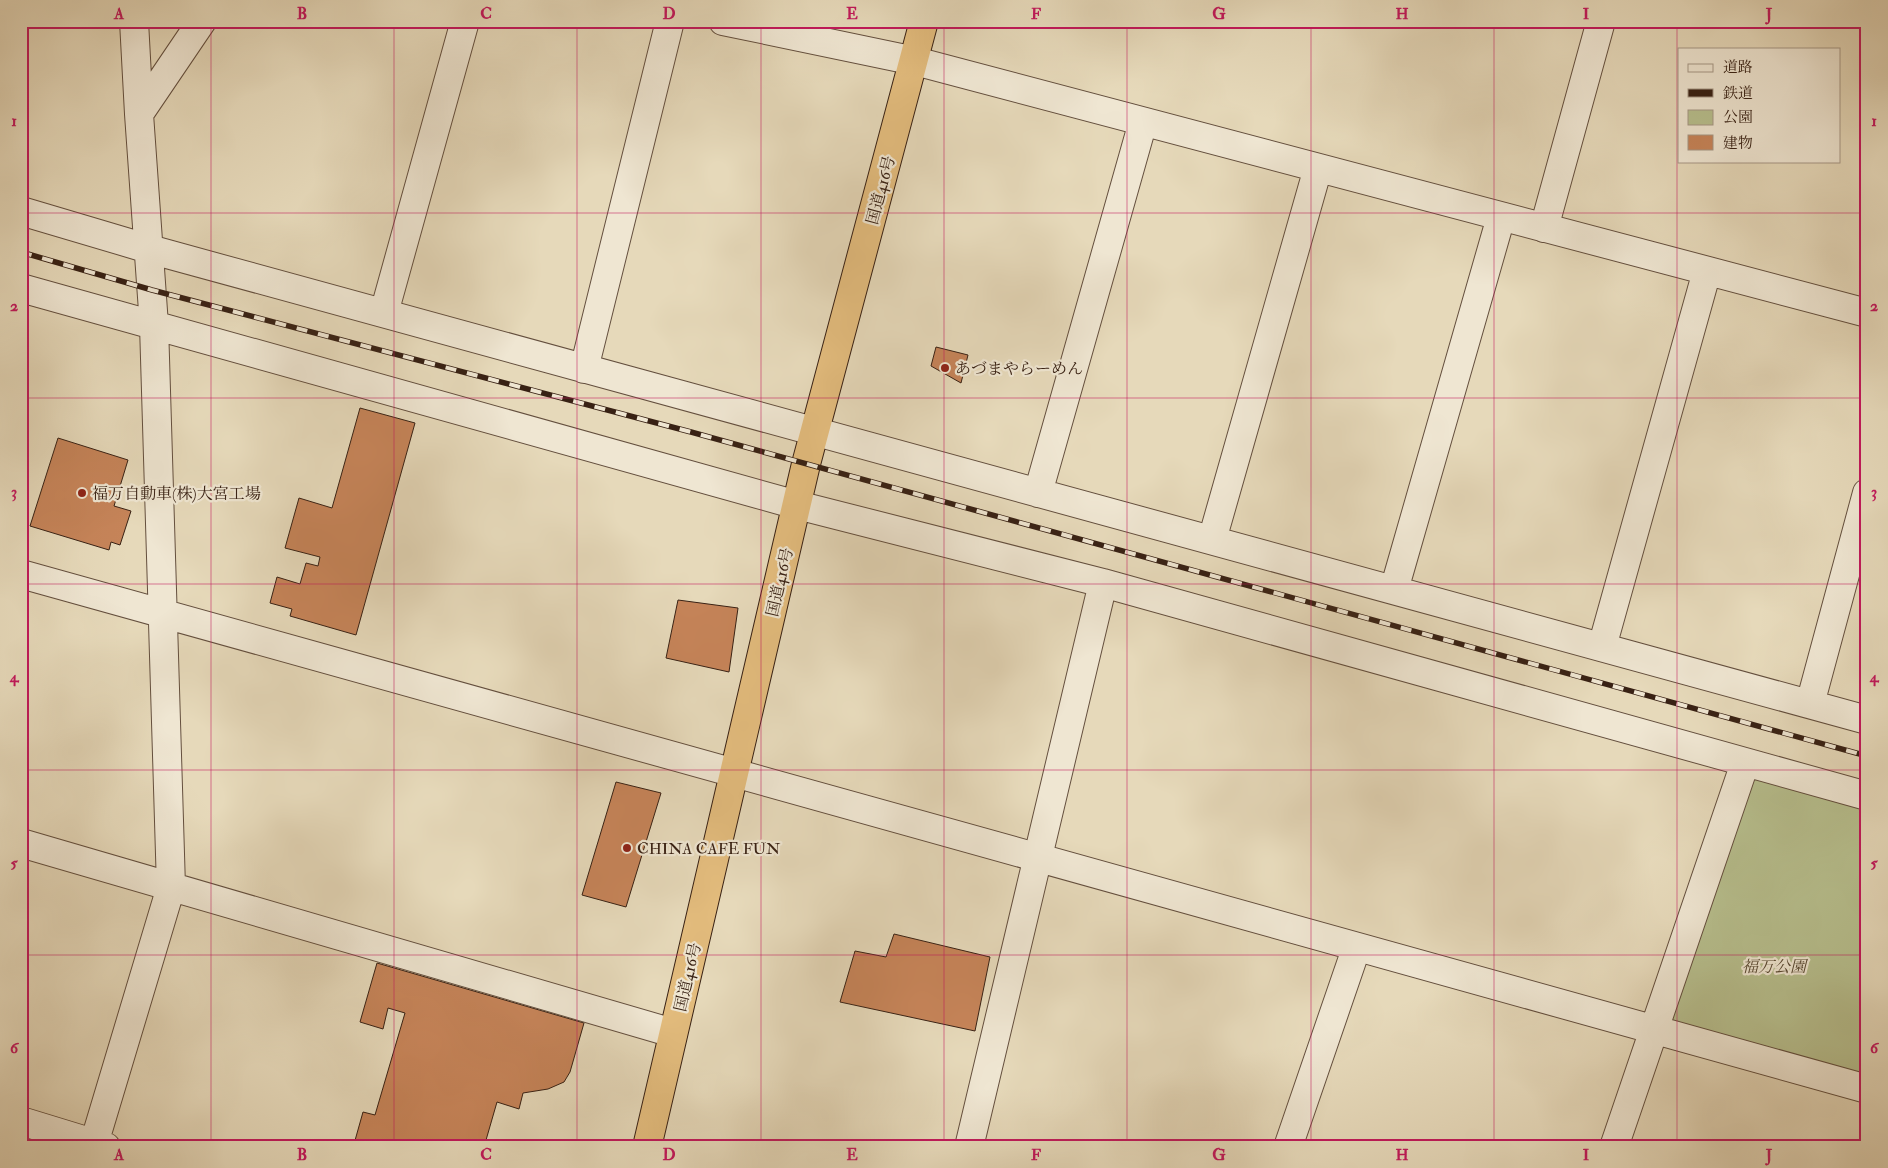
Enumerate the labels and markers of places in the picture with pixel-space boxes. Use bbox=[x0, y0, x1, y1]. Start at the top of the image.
place label: あづまやらーめん bbox=[955, 359, 1083, 379]
marker: あづまやらーめん bbox=[939, 362, 951, 374]
place label: 福万自動車(株)大宮工場 bbox=[92, 484, 261, 504]
marker: 福万自動車(株)大宮工場 bbox=[76, 487, 88, 499]
place label: CHINA CAFE FUN bbox=[637, 839, 781, 859]
marker: CHINA CAFE FUN bbox=[621, 842, 633, 854]

